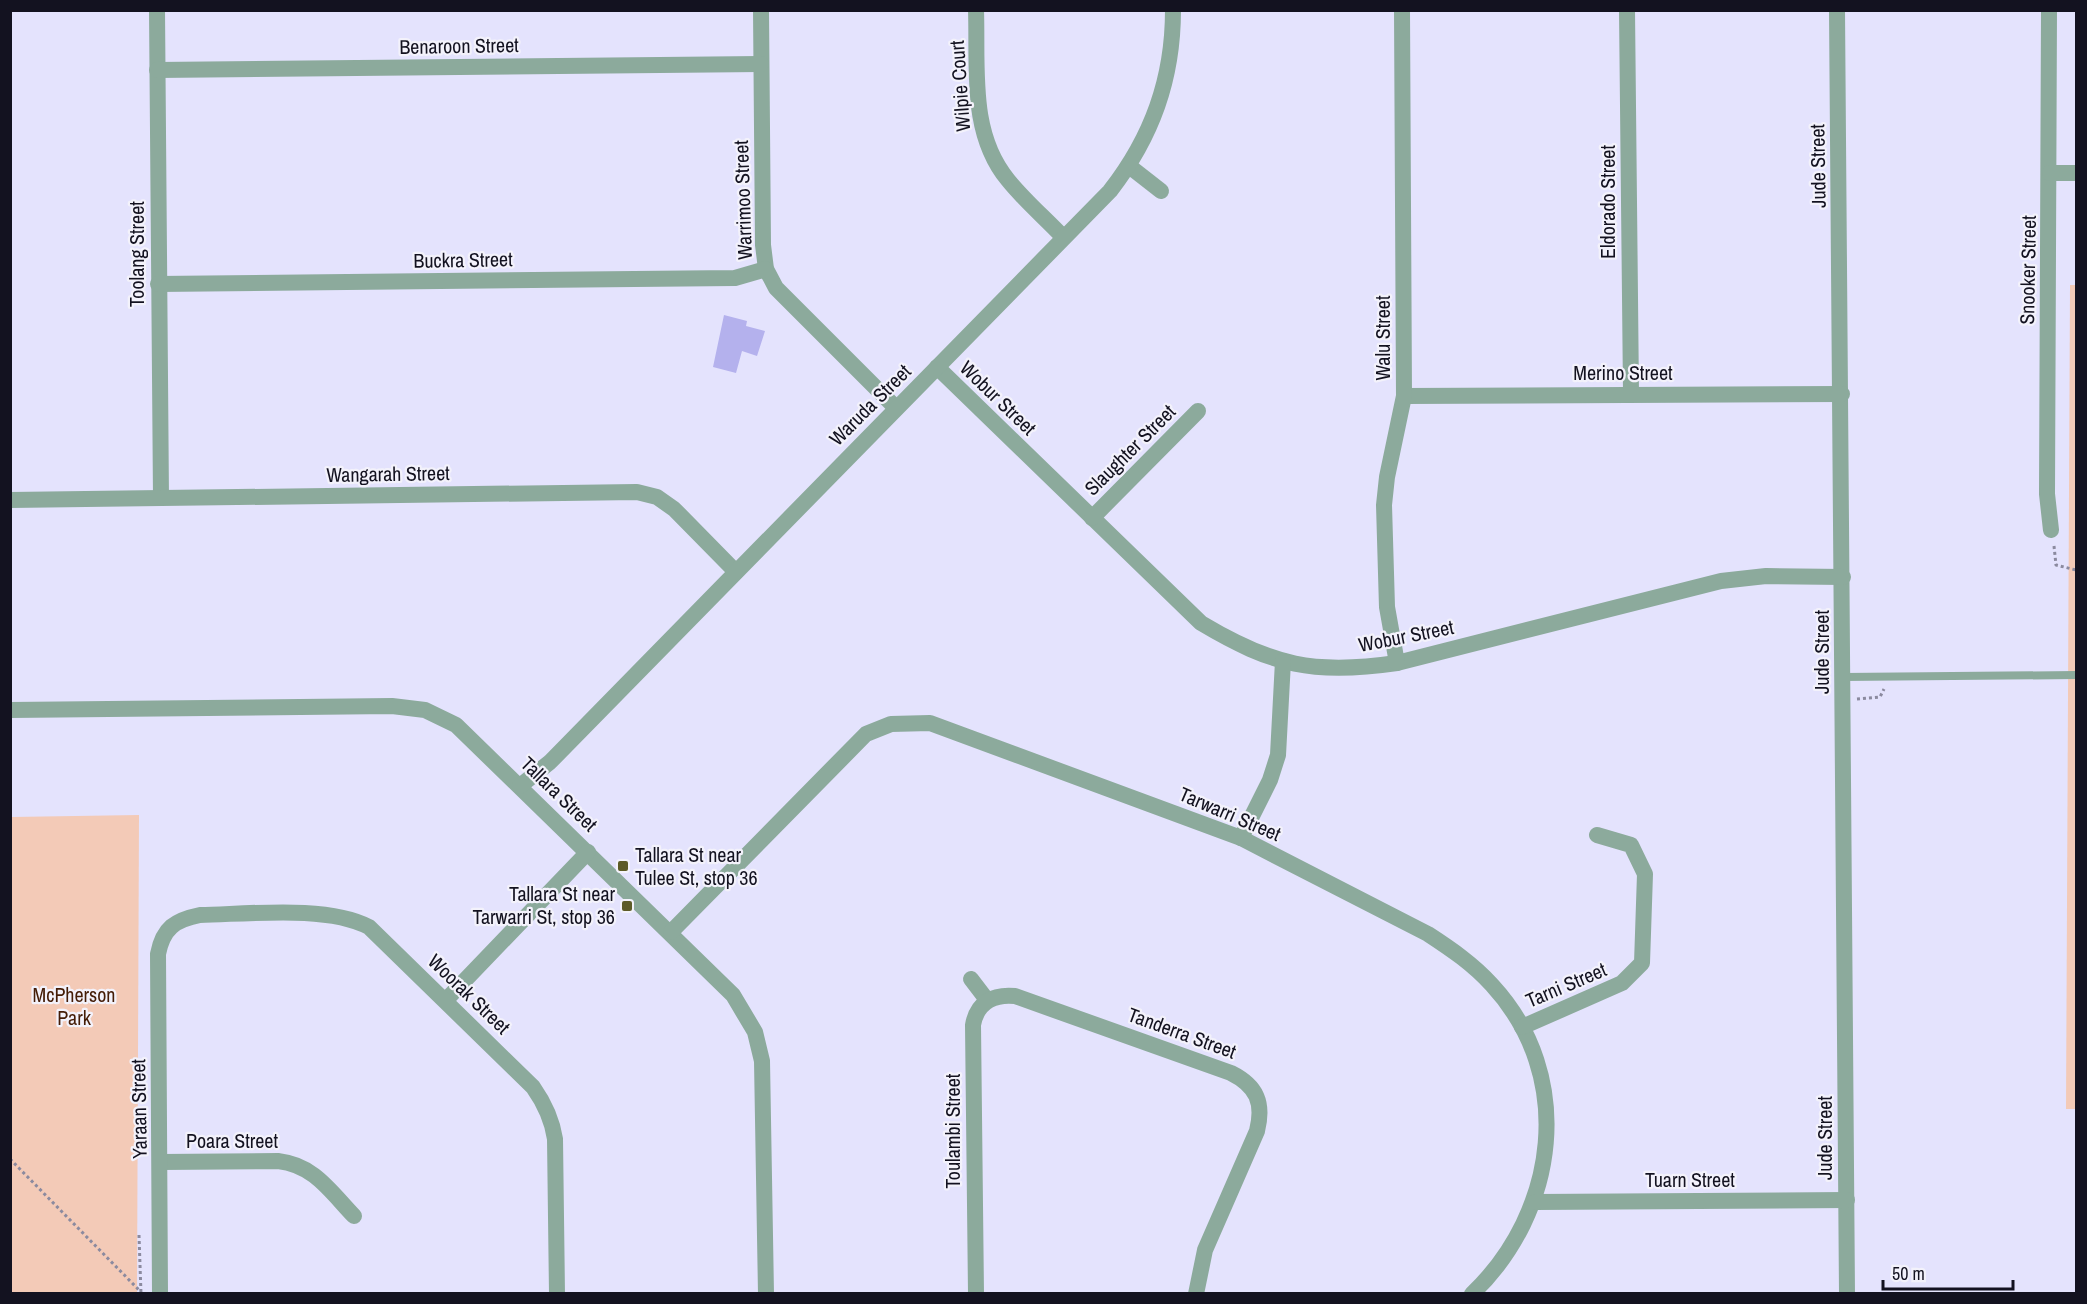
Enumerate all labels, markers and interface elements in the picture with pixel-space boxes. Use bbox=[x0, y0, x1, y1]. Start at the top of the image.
street label: Benaroon Street bbox=[399, 31, 519, 60]
street label: Wilpie Court bbox=[943, 39, 976, 132]
street label: Jude Street bbox=[1803, 123, 1832, 208]
street label: Warrimoo Street bbox=[727, 139, 758, 260]
street label: Eldorado Street bbox=[1594, 145, 1621, 259]
street label: Toolang Street bbox=[123, 201, 150, 307]
street label: Snooker Street bbox=[2013, 215, 2042, 325]
street label: Buckra Street bbox=[413, 245, 513, 274]
street label: Walu Street bbox=[1369, 295, 1396, 381]
street label: Wobur Street bbox=[954, 354, 1043, 441]
street label: Waruda Street bbox=[823, 358, 917, 451]
street label: Merino Street bbox=[1573, 359, 1673, 386]
street label: Slaughter Street bbox=[1078, 398, 1181, 501]
street label: Wangarah Street bbox=[326, 459, 450, 488]
street label: Jude Street bbox=[1808, 610, 1835, 694]
street label: Wobur Street bbox=[1356, 613, 1456, 658]
street label: Tallara Street bbox=[515, 750, 604, 837]
street label: Tarwarri Street bbox=[1175, 780, 1286, 847]
place label: Tallara St near Tulee St, stop 36 bbox=[635, 841, 758, 891]
marker: Tallara St near Tulee St, stop 36 bbox=[616, 859, 630, 873]
place label: Tallara St near Tarwarri St, stop 36 bbox=[472, 880, 616, 930]
marker: Tallara St near Tarwarri St, stop 36 bbox=[620, 899, 634, 913]
street label: Woorak Street bbox=[422, 948, 517, 1040]
street label: Tarni Street bbox=[1521, 955, 1611, 1014]
park label: McPherson Park bbox=[33, 981, 115, 1031]
street label: Tanderra Street bbox=[1124, 1000, 1240, 1065]
street label: Yaraan Street bbox=[124, 1058, 153, 1159]
street label: Toulambi Street bbox=[939, 1073, 966, 1188]
street label: Jude Street bbox=[1811, 1096, 1838, 1180]
street label: Poara Street bbox=[186, 1127, 278, 1154]
street label: Tuarn Street bbox=[1645, 1166, 1735, 1193]
scale bar bbox=[1883, 1253, 2014, 1291]
text: 50 m bbox=[1892, 1261, 1925, 1286]

